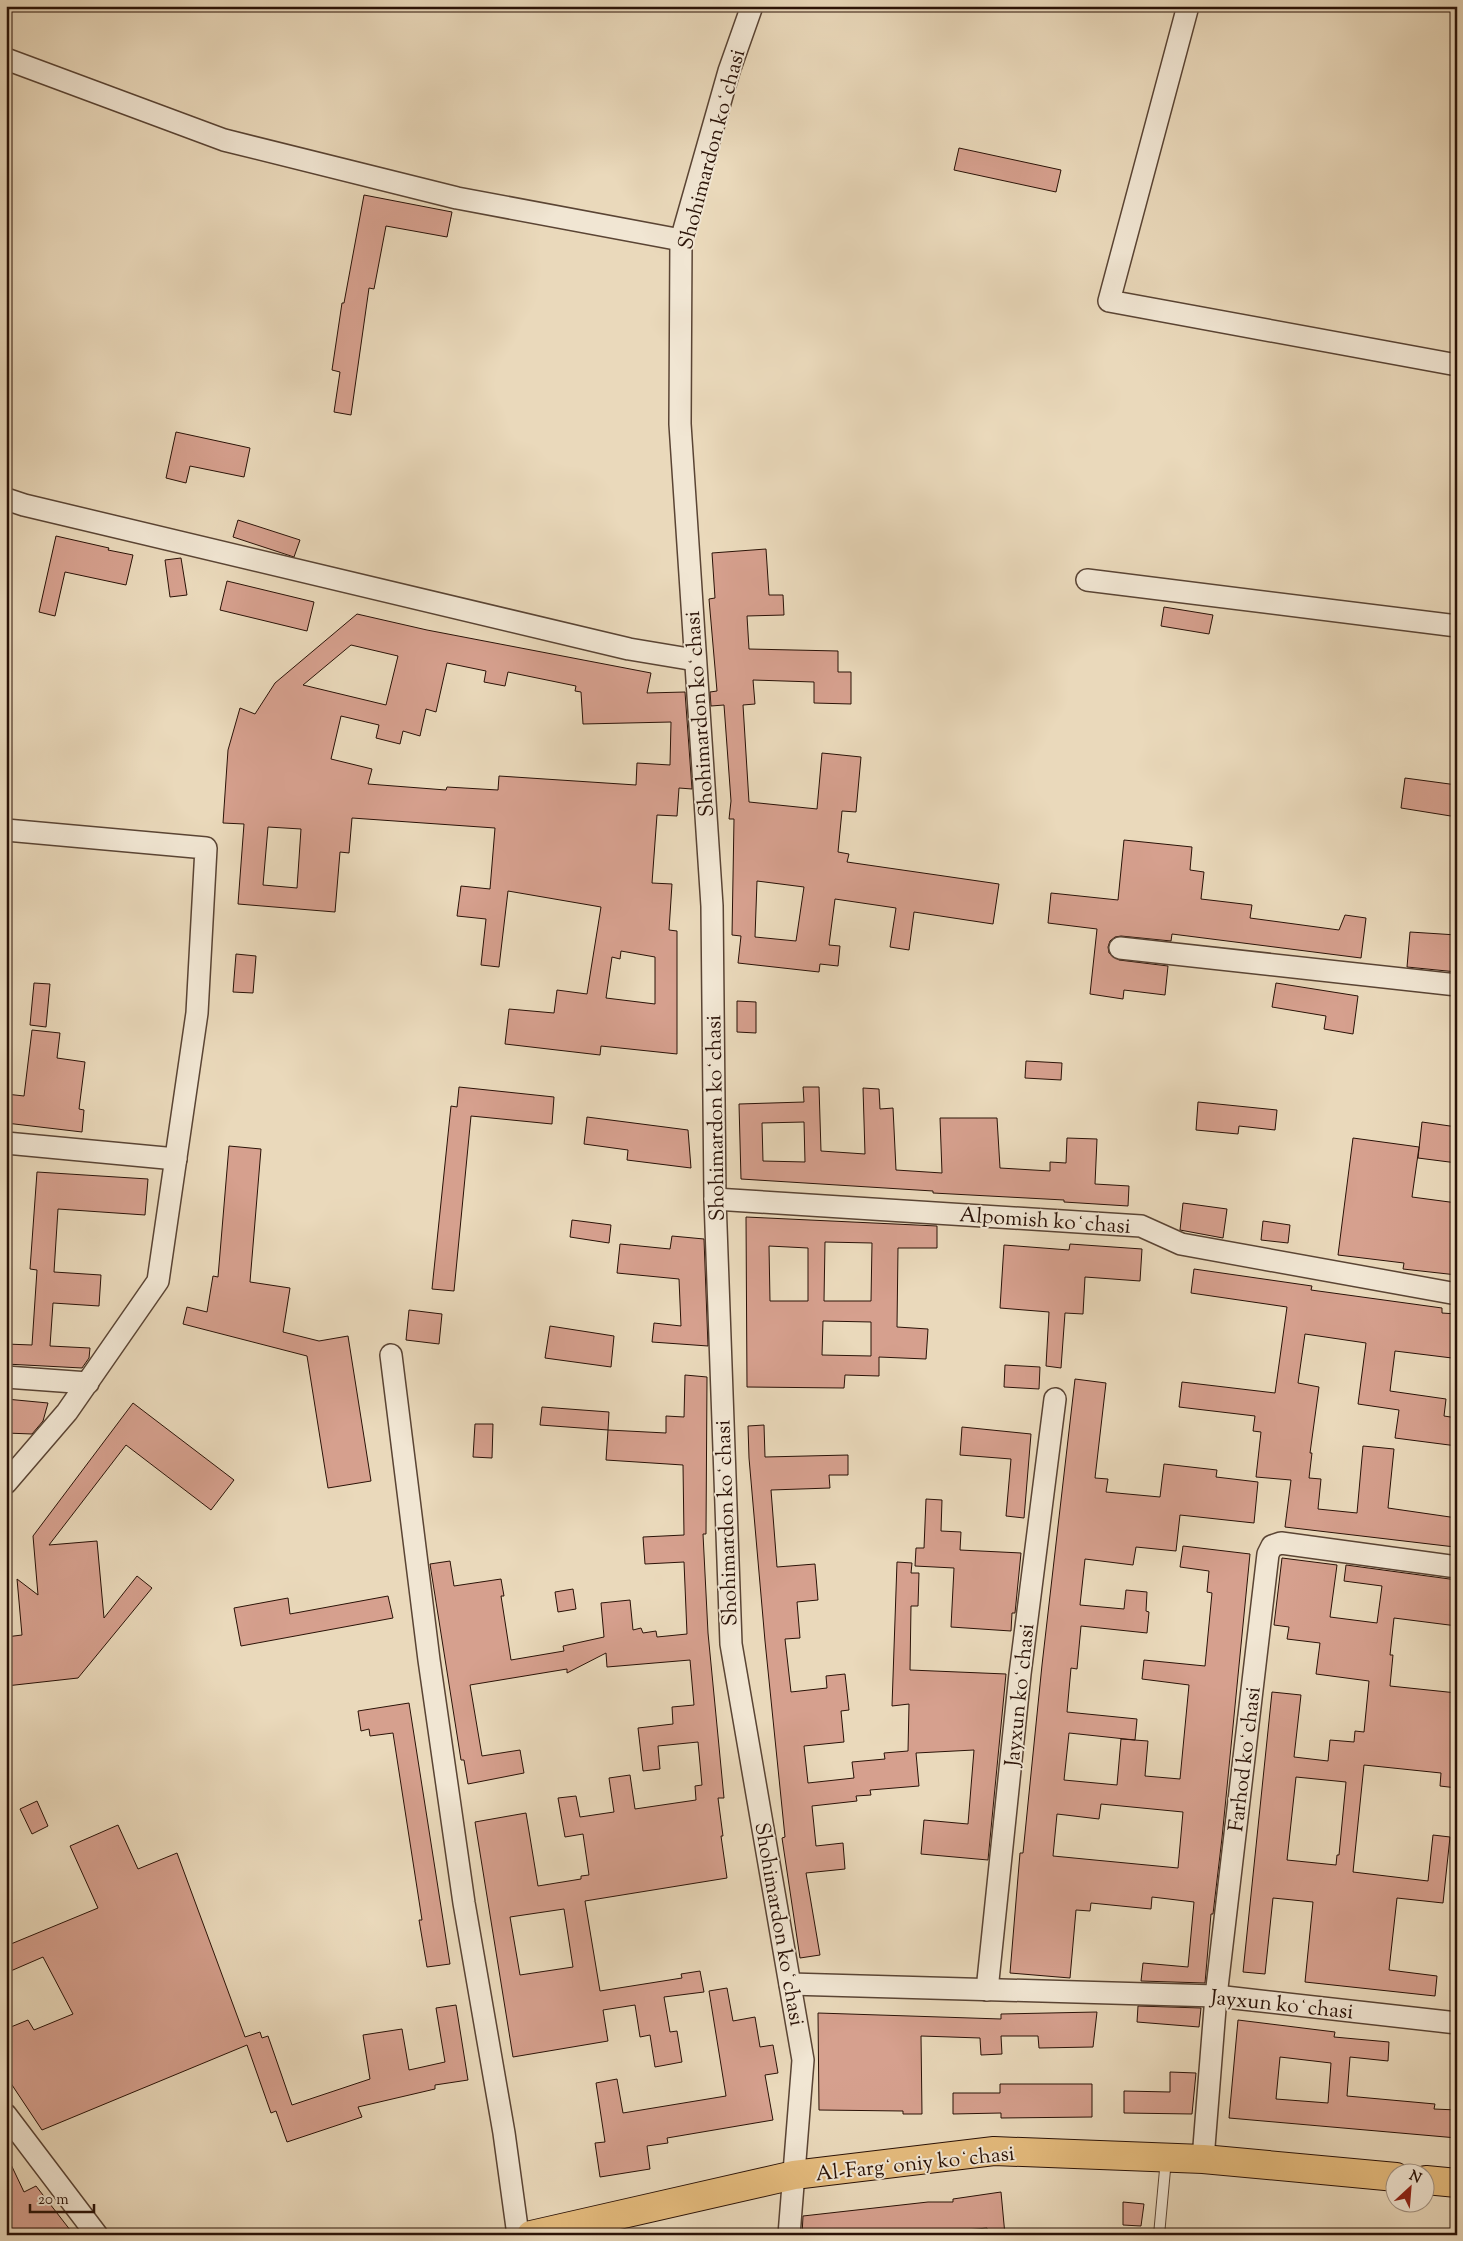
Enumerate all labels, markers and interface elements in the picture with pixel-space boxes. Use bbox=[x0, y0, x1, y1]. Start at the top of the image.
street label: Shohimardon koʻchasi bbox=[672, 46, 754, 253]
street label: Shohimardon koʻchasi bbox=[679, 610, 723, 818]
street label: Shohimardon koʻchasi bbox=[700, 1015, 734, 1221]
street label: Alpomish koʻchasi bbox=[958, 1201, 1132, 1243]
street label: Shohimardon koʻchasi bbox=[709, 1419, 747, 1627]
street label: Jayxun koʻchasi bbox=[998, 1622, 1043, 1769]
street label: Farhod koʻchasi bbox=[1222, 1685, 1270, 1833]
street label: Shohimardon koʻchasi bbox=[745, 1820, 811, 2029]
street label: Jayxun koʻchasi bbox=[1208, 1983, 1355, 2028]
street label: Al-Fargʻoniy koʻchasi bbox=[814, 2140, 1016, 2190]
north arrow bbox=[1386, 2164, 1436, 2214]
text: N bbox=[1405, 2167, 1424, 2190]
scale bar bbox=[30, 2181, 94, 2213]
text: 20 m bbox=[38, 2190, 69, 2211]

